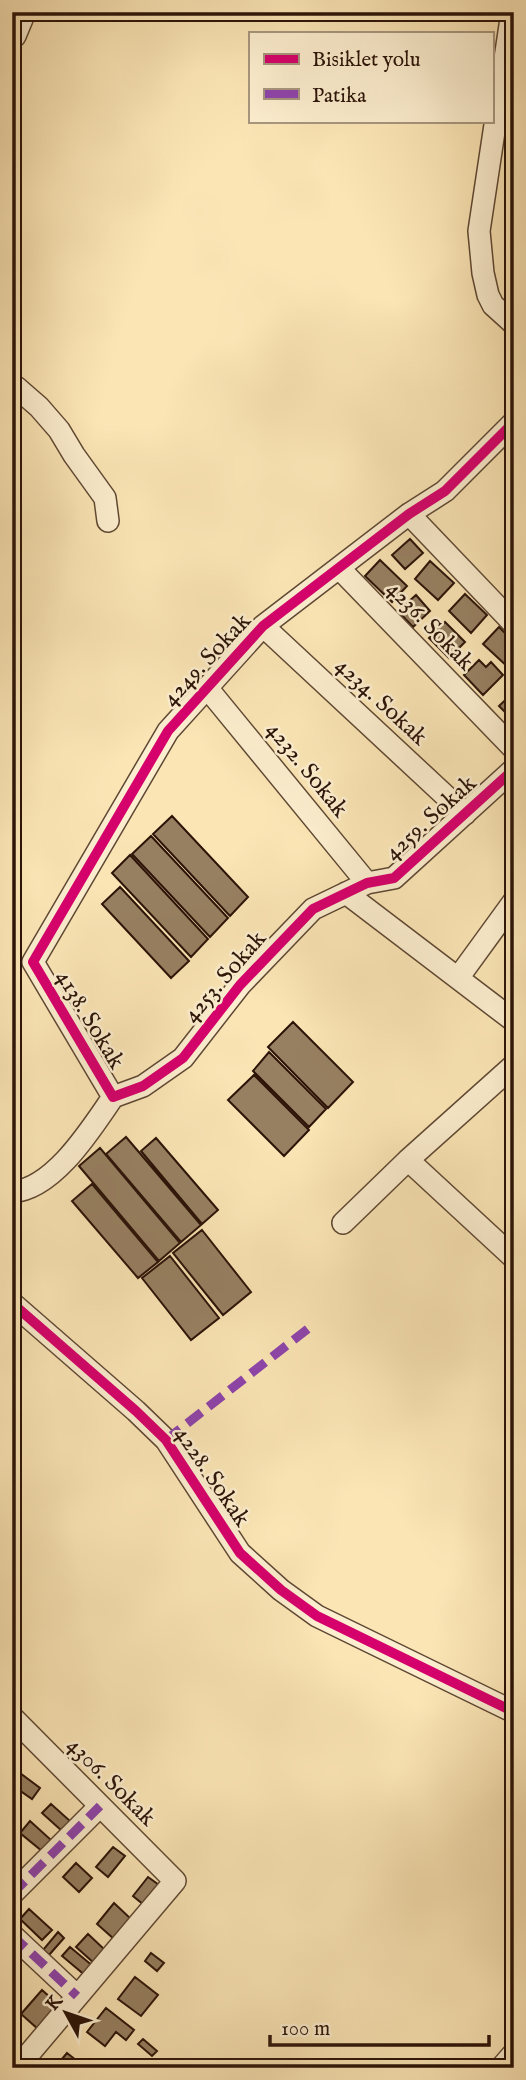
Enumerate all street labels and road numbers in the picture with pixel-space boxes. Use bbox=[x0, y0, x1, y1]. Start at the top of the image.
street label: 4236. Sokak bbox=[379, 574, 481, 678]
street label: 4249. Sokak bbox=[156, 607, 258, 713]
street label: 4234. Sokak bbox=[328, 651, 434, 753]
street label: 4232. Sokak bbox=[259, 716, 355, 824]
street label: 4259. Sokak bbox=[378, 768, 484, 868]
street label: 4253. Sokak bbox=[177, 924, 274, 1029]
street label: 4138. Sokak bbox=[48, 964, 132, 1075]
street label: 4228. Sokak bbox=[167, 1420, 257, 1533]
street label: 4306. Sokak bbox=[60, 1731, 162, 1834]

